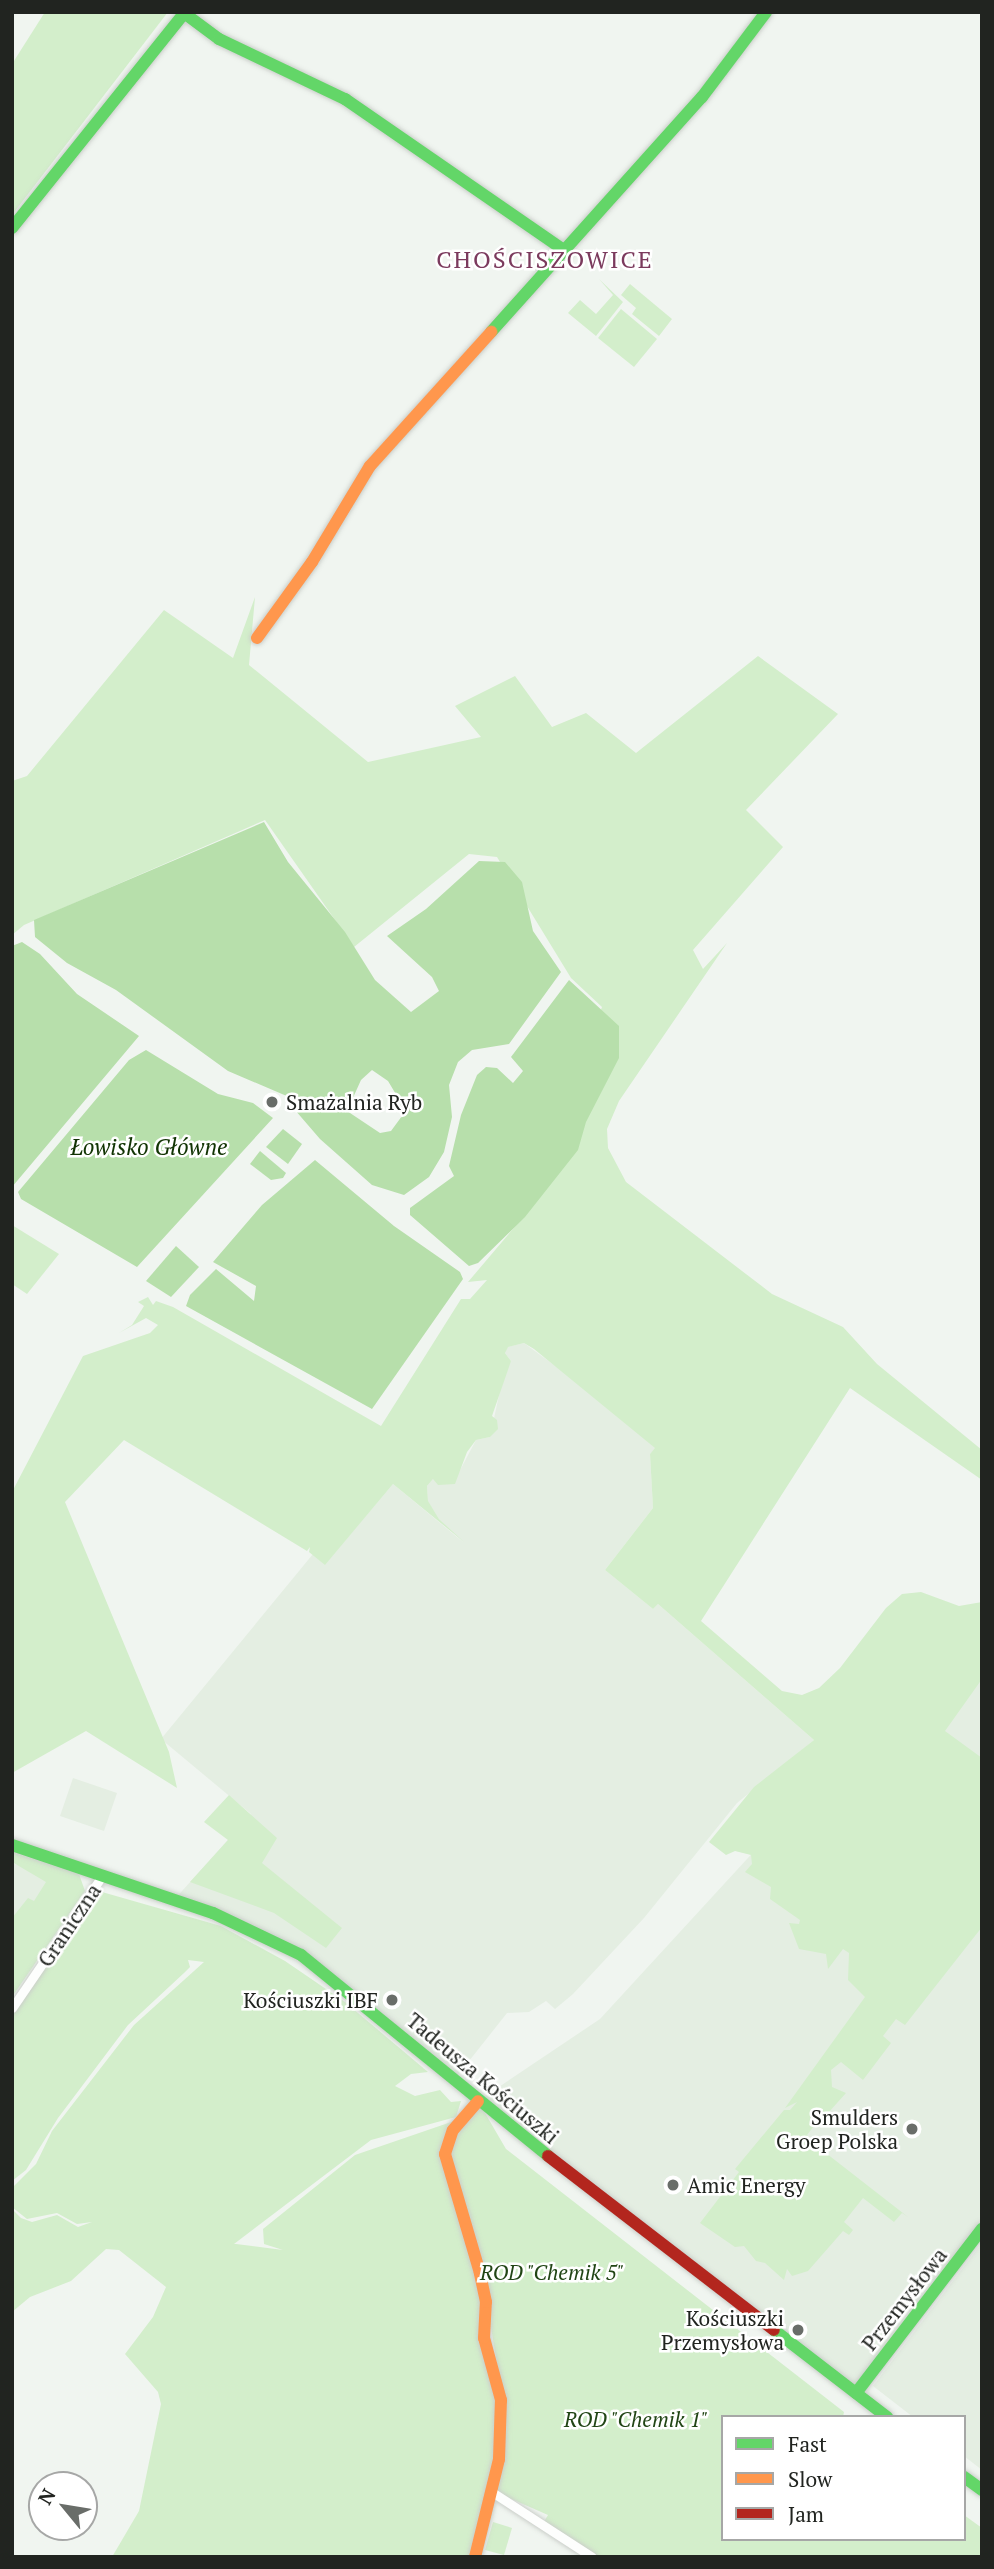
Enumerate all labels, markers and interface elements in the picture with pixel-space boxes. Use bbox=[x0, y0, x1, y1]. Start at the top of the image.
district label: CHOŚCISZOWICE bbox=[438, 246, 652, 274]
place label: Smażalnia Ryb bbox=[286, 1089, 422, 1115]
marker: Smażalnia Ryb bbox=[264, 1094, 280, 1110]
water label: Łowisko Główne bbox=[70, 1133, 228, 1161]
street label: Graniczna bbox=[32, 1879, 106, 1971]
place label: Kościuszki IBF bbox=[243, 1987, 378, 2013]
marker: Kościuszki IBF bbox=[384, 1992, 400, 2008]
street label: Tadeusza Kościuszki bbox=[402, 2007, 564, 2149]
place label: Smulders Groep Polska bbox=[776, 2104, 898, 2154]
marker: Smulders Groep Polska bbox=[904, 2121, 920, 2137]
place label: Amic Energy bbox=[687, 2172, 806, 2198]
marker: Amic Energy bbox=[665, 2177, 681, 2193]
street label: Przemysłowa bbox=[856, 2243, 952, 2355]
park label: ROD "Chemik 5" bbox=[480, 2259, 624, 2285]
place label: Kościuszki Przemysłowa bbox=[661, 2305, 784, 2355]
marker: Kościuszki Przemysłowa bbox=[790, 2322, 806, 2338]
park label: ROD "Chemik 1" bbox=[564, 2406, 708, 2432]
legend bbox=[721, 2415, 966, 2541]
text: Fast bbox=[788, 2430, 827, 2458]
text: Slow bbox=[788, 2465, 832, 2493]
north arrow bbox=[28, 2471, 98, 2541]
text: N bbox=[32, 2484, 61, 2509]
text: Jam bbox=[788, 2500, 824, 2528]

